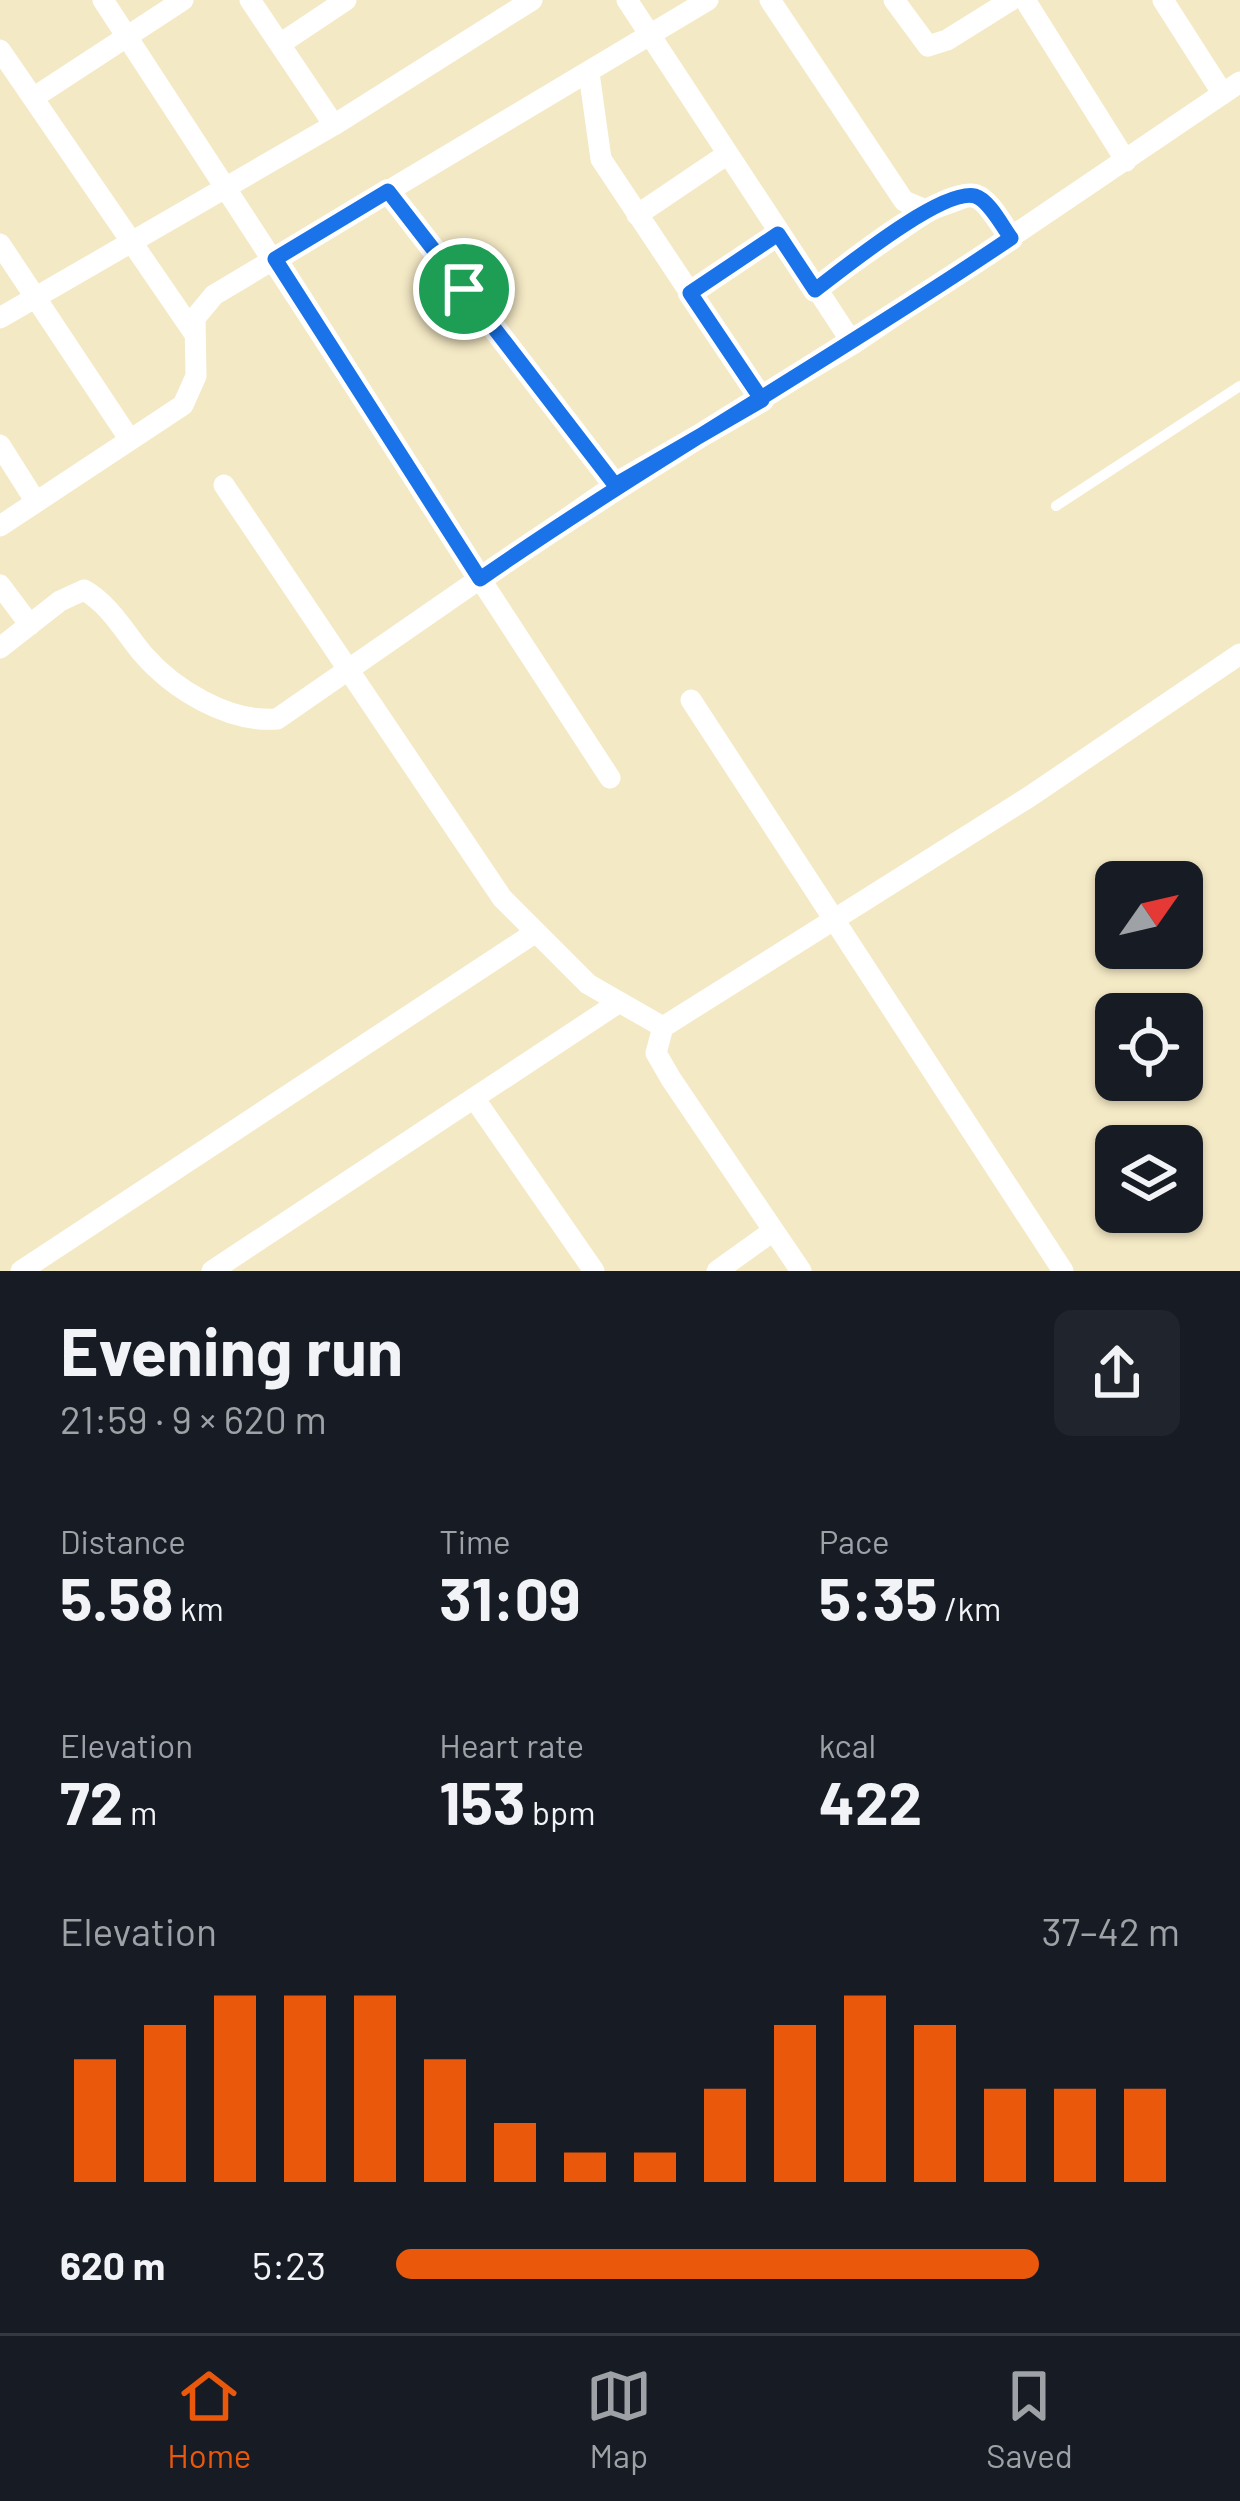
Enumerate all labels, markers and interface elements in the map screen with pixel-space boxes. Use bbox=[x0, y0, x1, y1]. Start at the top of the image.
pin bbox=[413, 238, 515, 340]
icon: arrive bbox=[431, 256, 497, 322]
north arrow bbox=[1095, 861, 1203, 969]
map controls bbox=[1095, 861, 1203, 1233]
button: locate bbox=[1095, 993, 1203, 1101]
button: layers bbox=[1095, 1125, 1203, 1233]
text: Evening run bbox=[60, 1310, 403, 1389]
button: share bbox=[1054, 1310, 1180, 1436]
text: 21:59 · 9 × 620 m bbox=[60, 1395, 327, 1442]
text: Distance bbox=[60, 1521, 186, 1561]
text: Time bbox=[439, 1521, 511, 1561]
text: Pace bbox=[819, 1521, 890, 1561]
text: 5.58 bbox=[60, 1561, 173, 1633]
text: 31:09 bbox=[439, 1561, 581, 1633]
text: 5:35 bbox=[819, 1561, 938, 1633]
text: km bbox=[173, 1588, 224, 1628]
text: /km bbox=[938, 1588, 1001, 1628]
text: Elevation bbox=[60, 1725, 193, 1765]
text: Heart rate bbox=[439, 1725, 584, 1765]
text: kcal bbox=[819, 1725, 876, 1765]
text: 72 bbox=[60, 1765, 123, 1837]
text: 153 bbox=[439, 1765, 525, 1837]
text: 422 bbox=[819, 1765, 922, 1837]
text: m bbox=[123, 1792, 157, 1832]
text: bpm bbox=[525, 1792, 595, 1832]
text: Elevation bbox=[60, 1907, 217, 1954]
text: 37–42 m bbox=[1041, 1907, 1180, 1954]
text: 620 m bbox=[60, 2241, 165, 2288]
text: 5:23 bbox=[252, 2241, 326, 2288]
tab: Home bbox=[167, 2363, 251, 2475]
tab: Map bbox=[586, 2363, 652, 2475]
tab: Saved bbox=[986, 2363, 1073, 2475]

